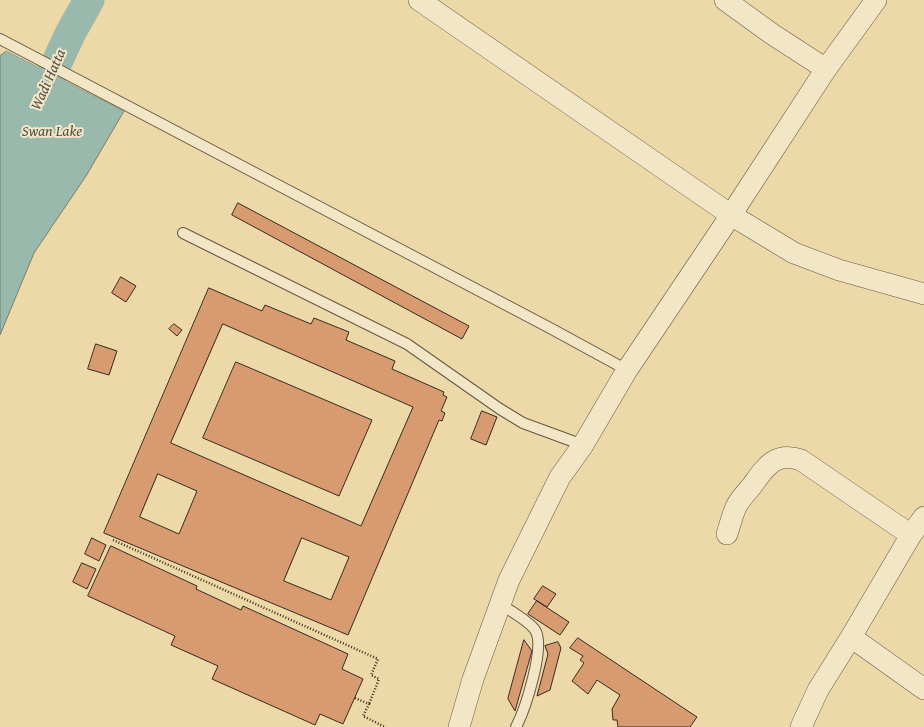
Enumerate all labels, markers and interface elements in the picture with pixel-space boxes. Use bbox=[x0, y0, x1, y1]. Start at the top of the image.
water label: Wadi Hatta bbox=[28, 47, 70, 113]
water label: Swan Lake bbox=[22, 123, 82, 141]

